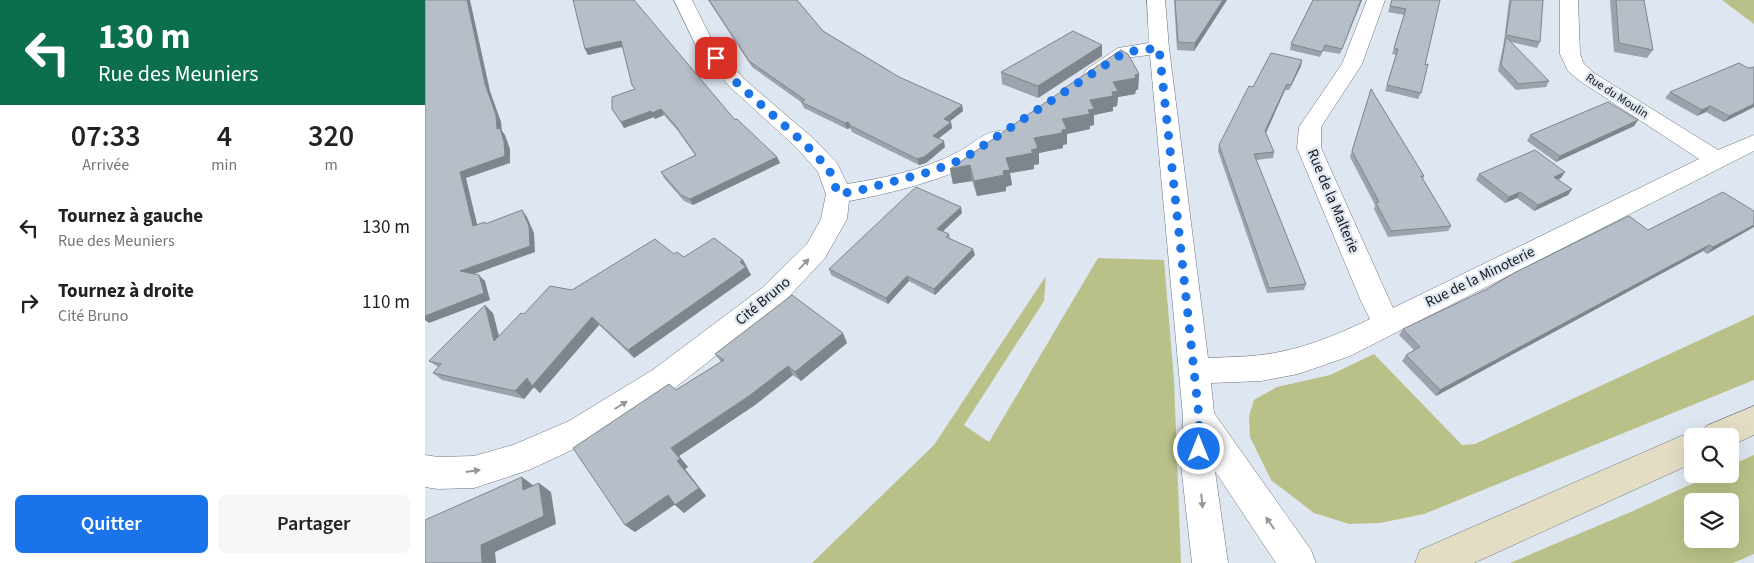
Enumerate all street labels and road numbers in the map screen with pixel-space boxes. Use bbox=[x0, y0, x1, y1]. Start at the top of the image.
street label: Rue du Moulin bbox=[1582, 69, 1652, 123]
street label: Rue de la Malterie bbox=[1302, 146, 1364, 256]
street label: Rue de la Minoterie bbox=[1422, 241, 1538, 313]
street label: Cité Bruno bbox=[731, 272, 795, 330]

